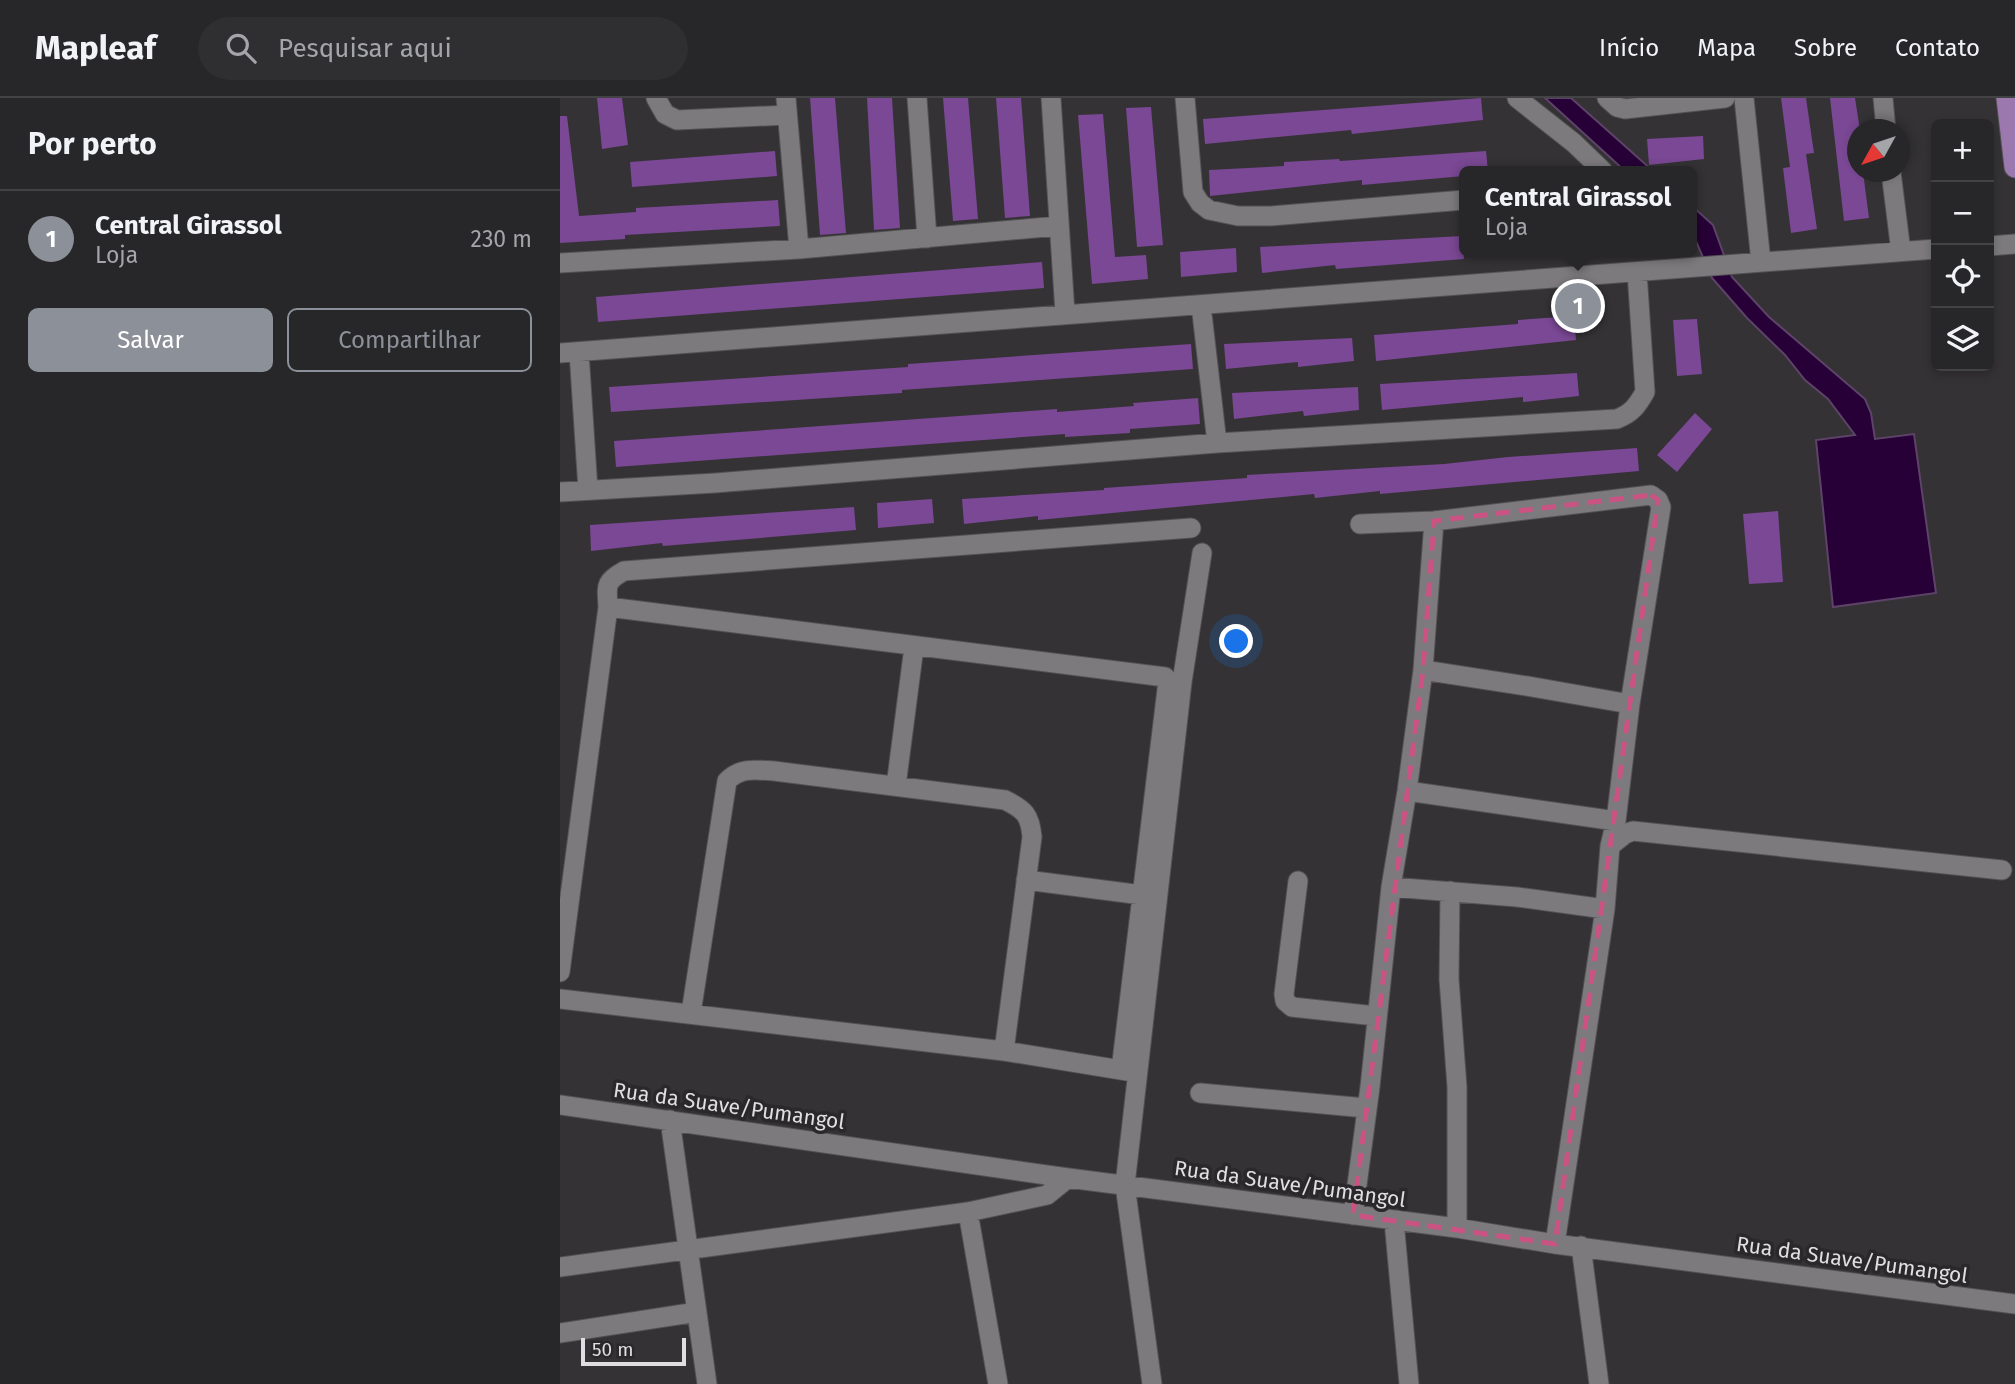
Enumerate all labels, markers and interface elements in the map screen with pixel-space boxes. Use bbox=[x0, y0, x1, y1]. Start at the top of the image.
search box bbox=[198, 17, 688, 80]
text: Mapleaf bbox=[35, 28, 156, 68]
icon: search bbox=[222, 29, 260, 67]
text: Pesquisar aqui bbox=[278, 33, 452, 64]
text: Início bbox=[1599, 34, 1659, 62]
text: Mapa bbox=[1697, 34, 1756, 62]
text: Sobre bbox=[1794, 34, 1857, 62]
text: Contato bbox=[1895, 34, 1980, 62]
north arrow bbox=[1847, 119, 1910, 182]
map controls bbox=[1931, 119, 1994, 371]
button: + bbox=[1931, 119, 1994, 182]
text: Por perto bbox=[28, 126, 157, 162]
popup bbox=[1459, 166, 1697, 257]
text: Central Girassol bbox=[1485, 182, 1671, 213]
button: − bbox=[1931, 182, 1994, 245]
text: Central Girassol bbox=[95, 210, 282, 241]
text: Loja bbox=[1485, 213, 1528, 241]
text: 1 bbox=[46, 225, 56, 253]
text: 230 m bbox=[471, 225, 532, 253]
text: Loja bbox=[95, 241, 138, 269]
button: locate bbox=[1931, 245, 1994, 308]
pin: 1 bbox=[1555, 280, 1601, 332]
button: Salvar bbox=[28, 308, 273, 372]
button: Compartilhar bbox=[287, 308, 532, 372]
button: layers bbox=[1931, 308, 1994, 371]
your location bbox=[1219, 624, 1253, 658]
street label: Rua da Suave/Pumangol bbox=[612, 1077, 846, 1135]
street label: Rua da Suave/Pumangol bbox=[1173, 1155, 1407, 1213]
street label: Rua da Suave/Pumangol bbox=[1735, 1231, 1969, 1289]
scale bar bbox=[581, 1335, 686, 1367]
text: 50 m bbox=[592, 1338, 633, 1361]

